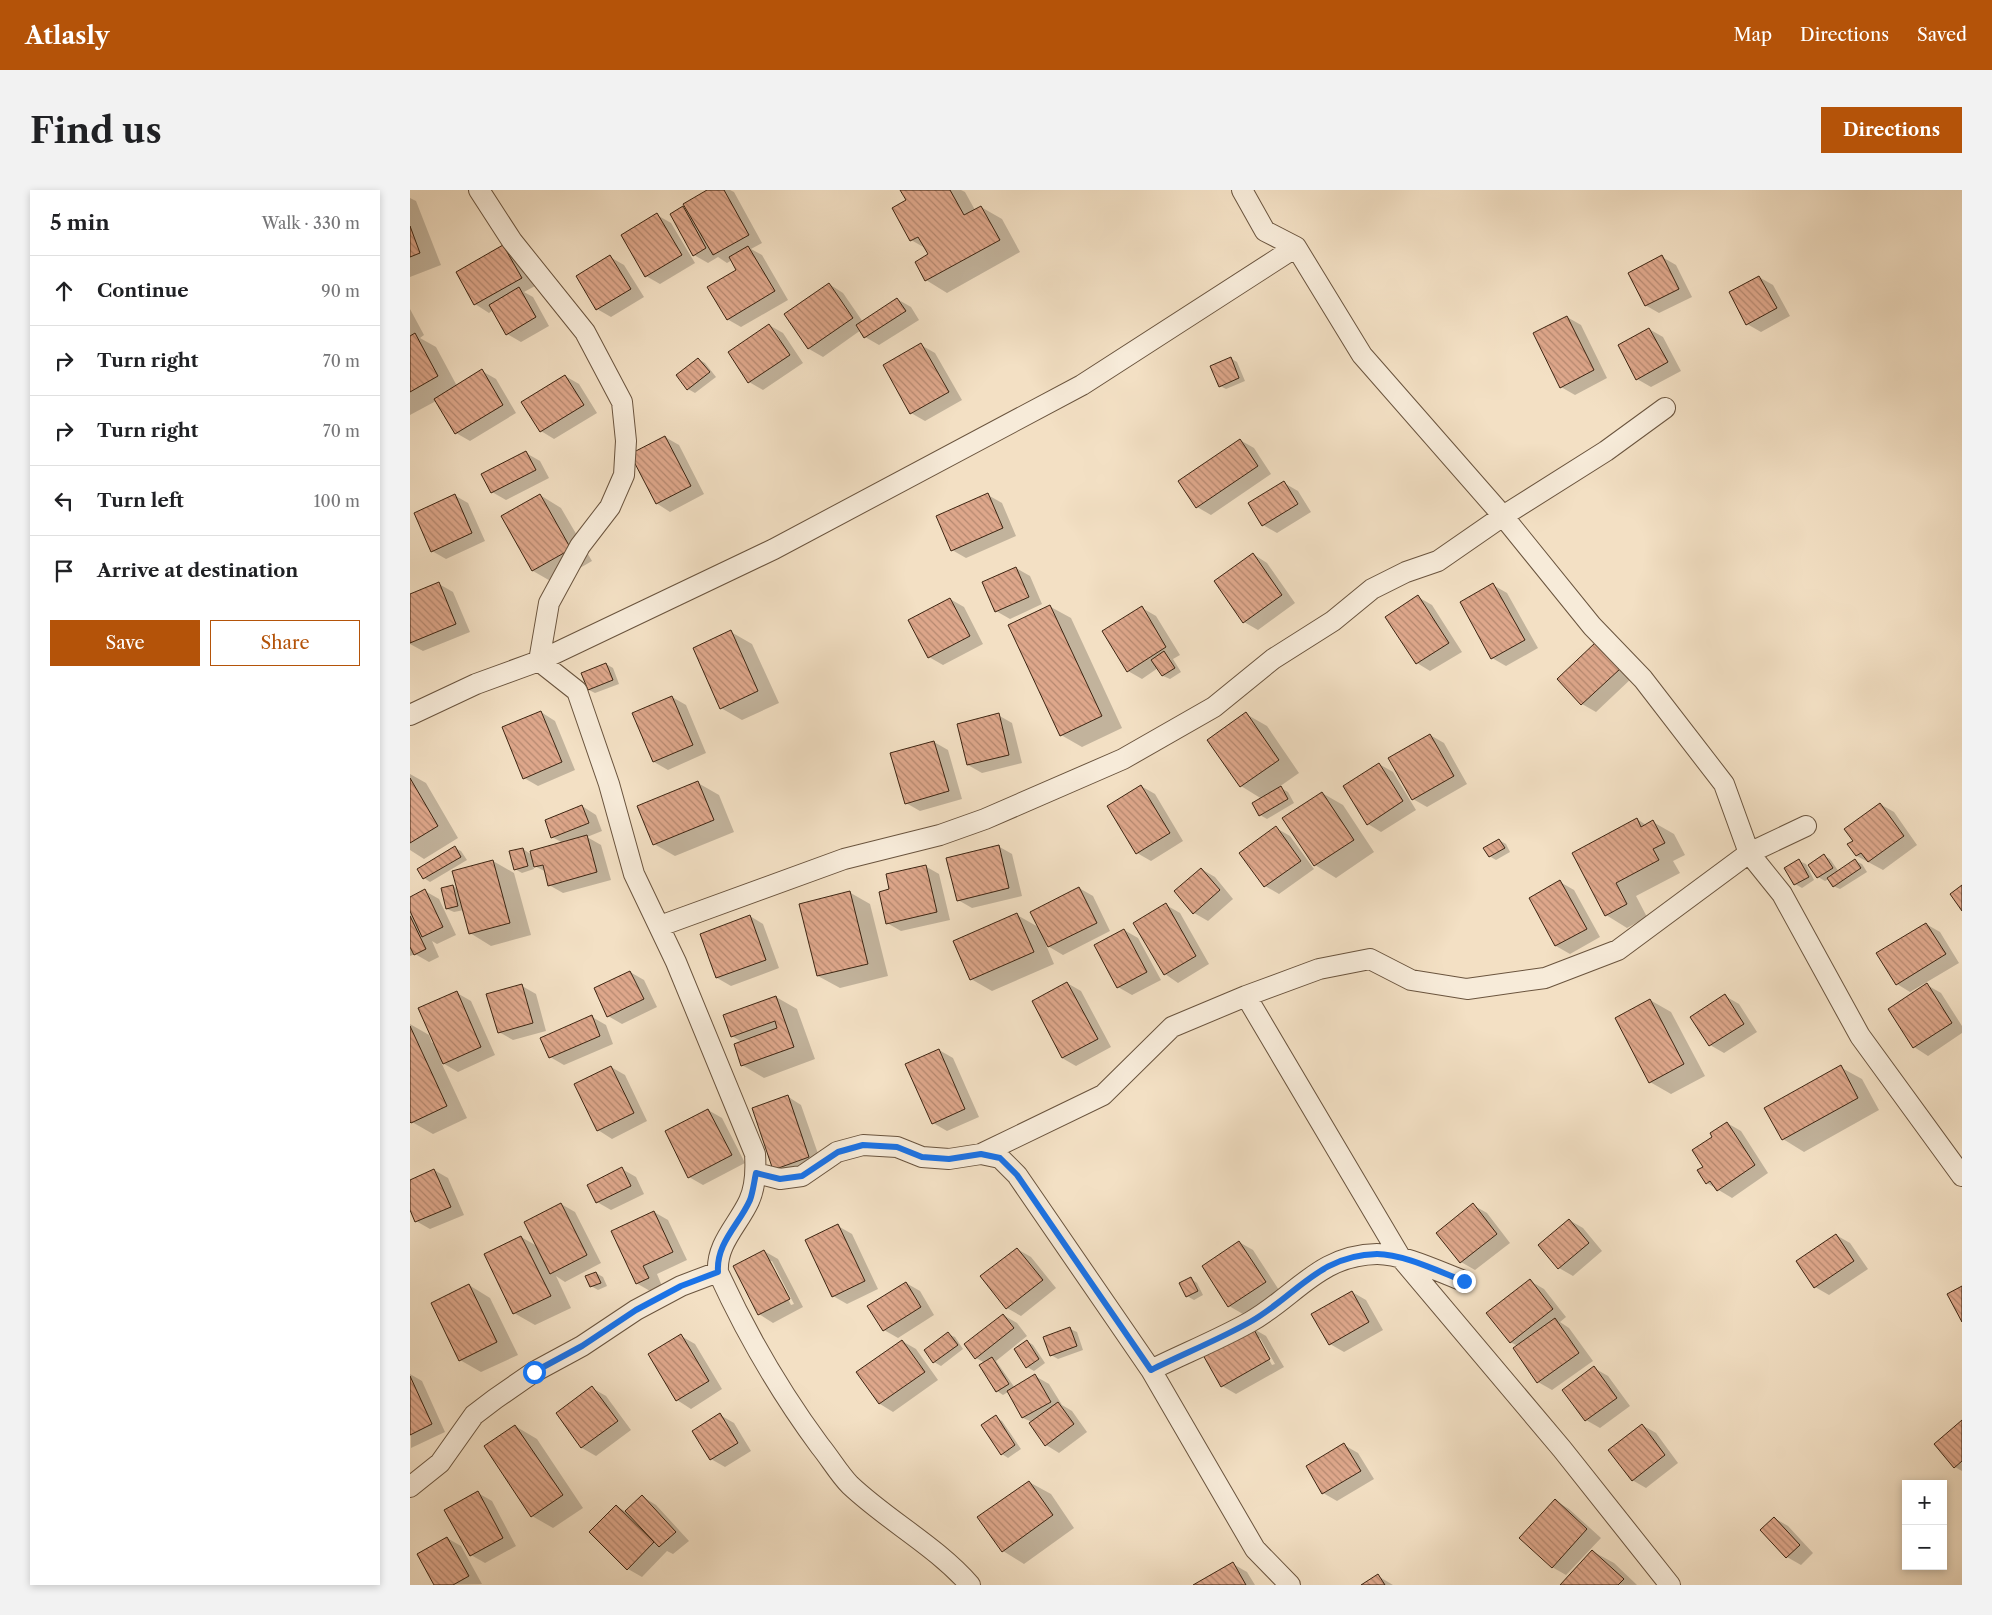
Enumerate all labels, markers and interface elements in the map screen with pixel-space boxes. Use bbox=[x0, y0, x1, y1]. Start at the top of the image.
text: Atlasly bbox=[25, 21, 109, 50]
text: Map bbox=[1733, 24, 1772, 46]
text: Directions bbox=[1800, 24, 1889, 46]
text: Saved bbox=[1917, 24, 1967, 46]
button: Directions bbox=[1821, 107, 1962, 153]
text: Find us bbox=[30, 109, 162, 152]
text: 5 min bbox=[50, 210, 110, 235]
text: Walk · 330 m bbox=[262, 213, 360, 233]
icon: ahead bbox=[50, 277, 78, 305]
text: Continue bbox=[97, 279, 189, 302]
text: 90 m bbox=[321, 281, 360, 301]
icon: right bbox=[50, 347, 78, 375]
text: Turn right bbox=[97, 349, 198, 372]
text: 70 m bbox=[323, 351, 360, 371]
icon: right bbox=[50, 417, 78, 445]
text: Turn right bbox=[97, 419, 198, 442]
text: 70 m bbox=[323, 421, 360, 441]
icon: left bbox=[50, 487, 78, 515]
text: Turn left bbox=[97, 489, 184, 512]
text: 100 m bbox=[314, 491, 360, 511]
icon: arrive bbox=[50, 557, 78, 585]
text: Arrive at destination bbox=[97, 559, 298, 582]
button: Save bbox=[50, 620, 200, 666]
button: Share bbox=[210, 620, 360, 666]
route end bbox=[1453, 1270, 1476, 1293]
route start bbox=[523, 1361, 546, 1384]
map controls bbox=[1902, 1480, 1947, 1570]
button: + bbox=[1902, 1480, 1947, 1525]
button: − bbox=[1902, 1525, 1947, 1570]

